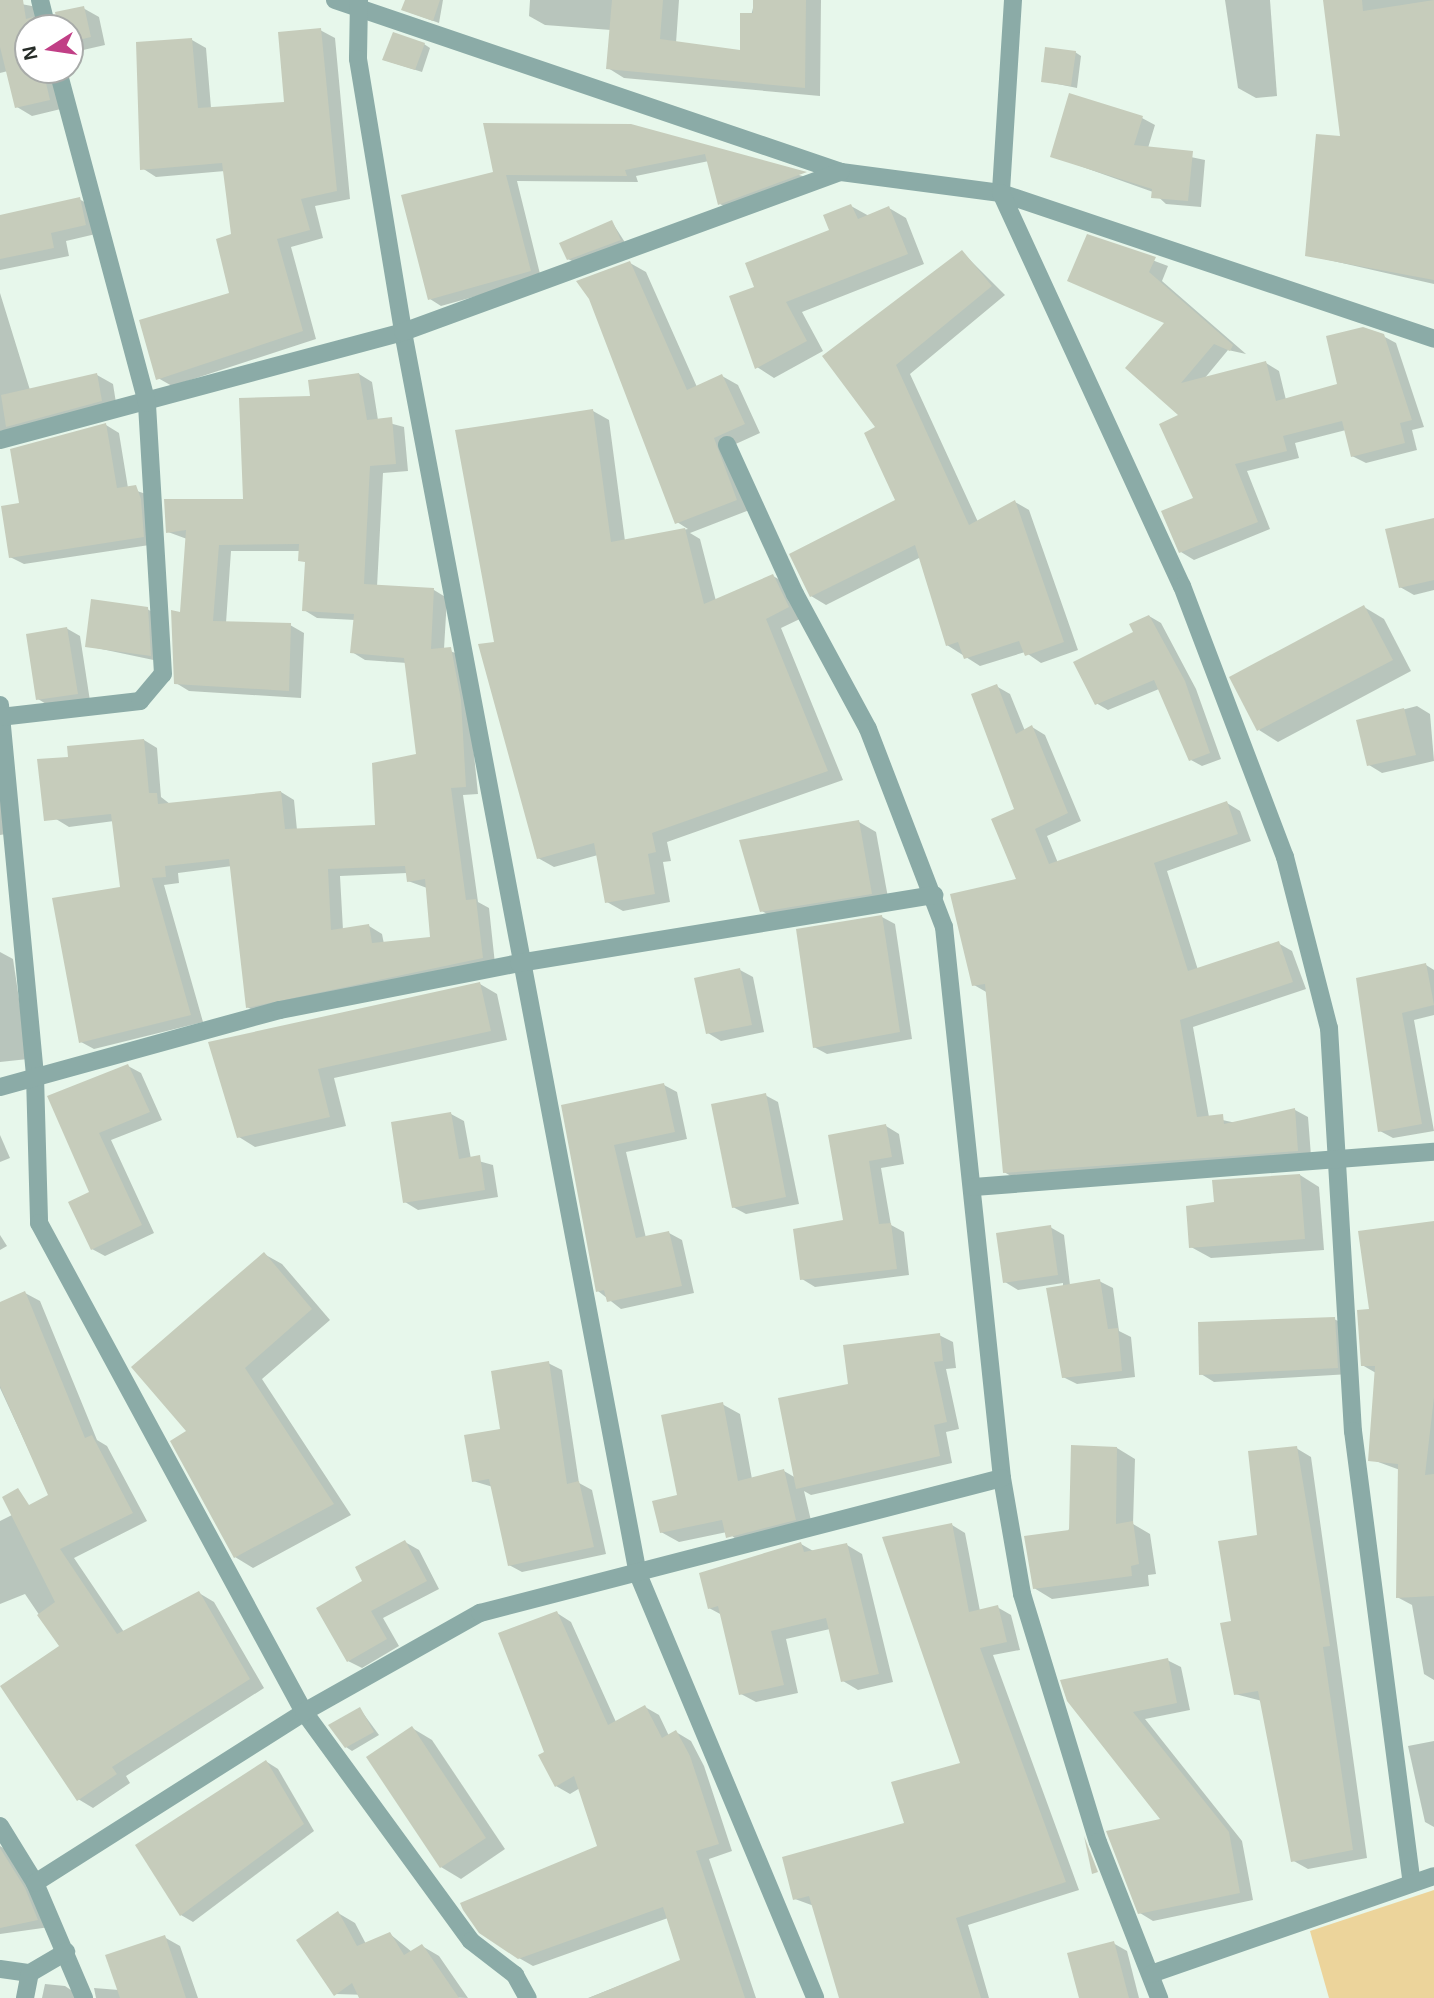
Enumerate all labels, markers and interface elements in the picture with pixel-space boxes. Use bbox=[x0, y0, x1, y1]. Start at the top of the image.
north arrow bbox=[14, 14, 84, 84]
text: N bbox=[18, 44, 42, 62]

